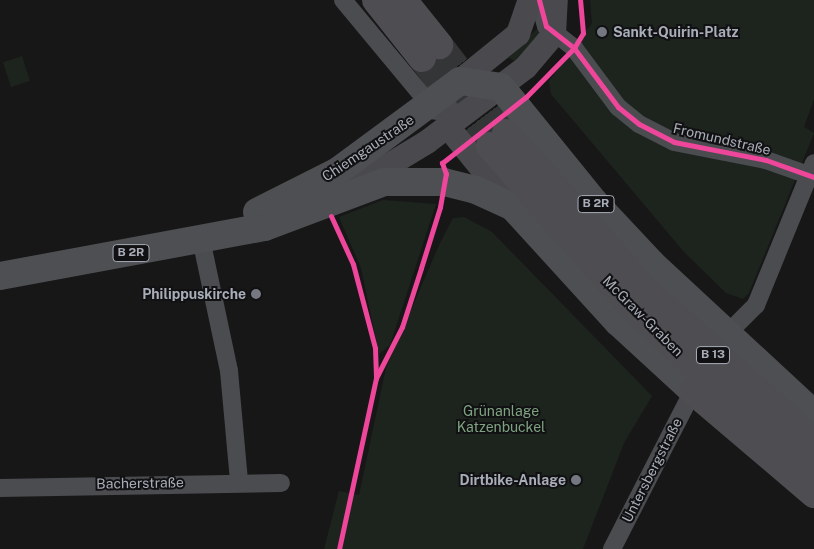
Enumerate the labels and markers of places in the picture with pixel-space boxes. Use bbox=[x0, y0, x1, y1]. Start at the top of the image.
place label: Sankt-Quirin-Platz bbox=[613, 24, 738, 40]
marker: Sankt-Quirin-Platz bbox=[595, 25, 609, 39]
place label: Philippuskirche bbox=[142, 286, 246, 302]
marker: Philippuskirche bbox=[250, 288, 262, 300]
place label: Dirtbike-Anlage bbox=[460, 472, 566, 488]
marker: Dirtbike-Anlage bbox=[570, 474, 582, 486]

